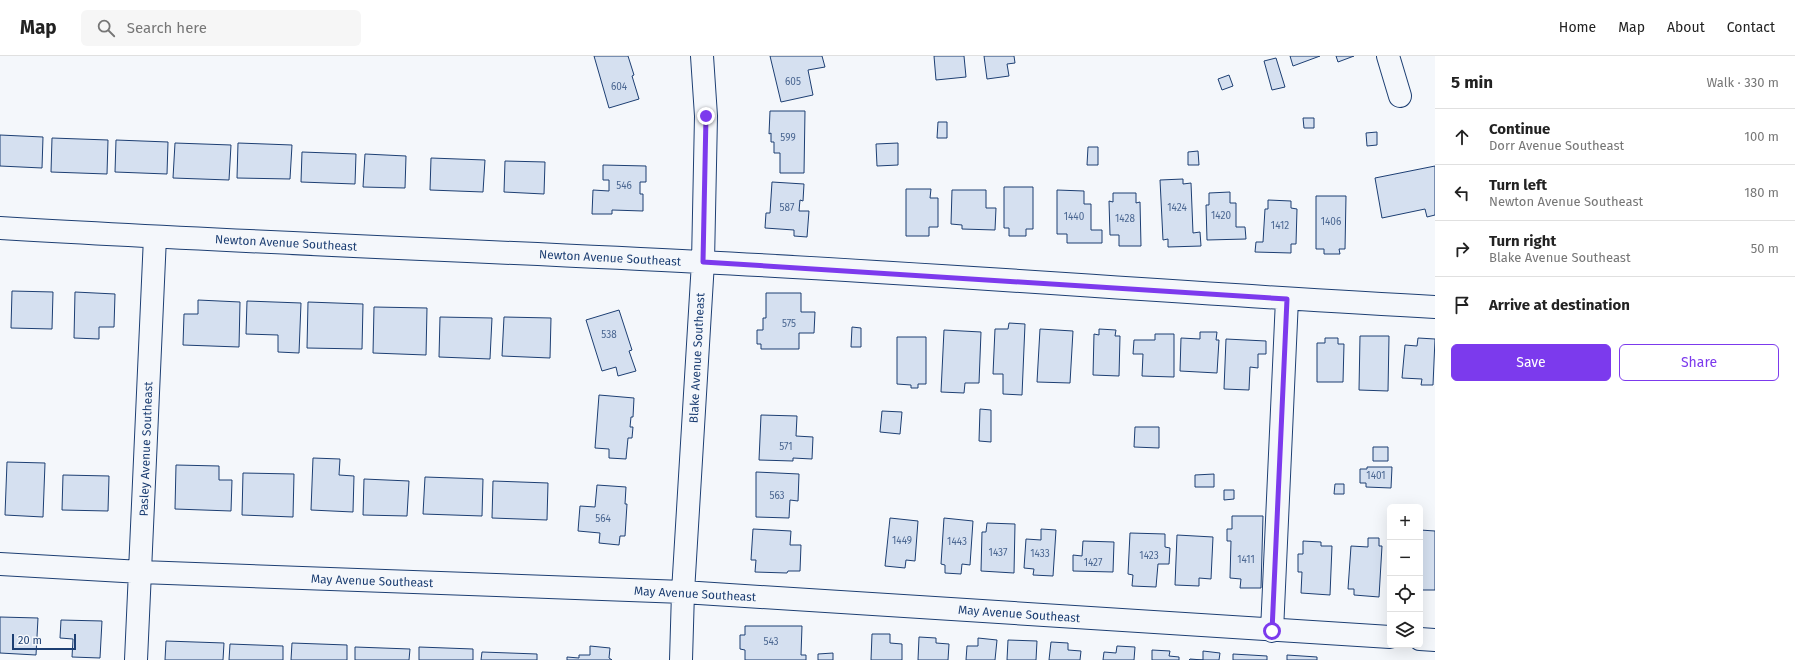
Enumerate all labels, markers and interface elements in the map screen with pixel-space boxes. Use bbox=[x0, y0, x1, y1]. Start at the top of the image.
search box bbox=[81, 10, 361, 46]
text: Map bbox=[20, 16, 57, 39]
icon: search bbox=[95, 17, 117, 39]
text: Search here bbox=[127, 19, 207, 37]
text: Home bbox=[1559, 19, 1596, 36]
text: Map bbox=[1618, 19, 1645, 36]
text: About bbox=[1667, 19, 1705, 36]
text: Contact bbox=[1727, 19, 1775, 36]
text: 5 min bbox=[1451, 72, 1493, 93]
text: Walk · 330 m bbox=[1706, 75, 1779, 90]
house number: 605 bbox=[785, 76, 801, 88]
house number: 604 bbox=[611, 81, 628, 93]
route end bbox=[697, 107, 715, 125]
text: Continue bbox=[1489, 120, 1550, 138]
icon: ahead bbox=[1451, 126, 1473, 148]
text: 100 m bbox=[1744, 129, 1779, 144]
house number: 599 bbox=[780, 132, 796, 144]
text: Dorr Avenue Southeast bbox=[1489, 138, 1624, 153]
text: Turn left bbox=[1489, 176, 1547, 194]
house number: 546 bbox=[616, 180, 632, 192]
icon: left bbox=[1451, 182, 1473, 204]
text: 180 m bbox=[1744, 185, 1779, 200]
text: Newton Avenue Southeast bbox=[1489, 194, 1643, 209]
house number: 587 bbox=[780, 202, 795, 214]
house number: 1424 bbox=[1167, 202, 1187, 214]
house number: 1420 bbox=[1211, 210, 1231, 222]
house number: 1440 bbox=[1064, 211, 1085, 223]
house number: 1428 bbox=[1115, 213, 1135, 225]
house number: 1406 bbox=[1321, 216, 1341, 228]
house number: 1412 bbox=[1271, 220, 1289, 232]
street label: Newton Avenue Southeast bbox=[215, 232, 358, 254]
text: Turn right bbox=[1489, 232, 1556, 250]
icon: right bbox=[1451, 238, 1473, 260]
text: 50 m bbox=[1751, 241, 1779, 256]
street label: Newton Avenue Southeast bbox=[539, 247, 682, 269]
text: Blake Avenue Southeast bbox=[1489, 250, 1631, 265]
street label: Blake Avenue Southeast bbox=[687, 292, 707, 424]
icon: arrive bbox=[1451, 294, 1473, 316]
text: Arrive at destination bbox=[1489, 296, 1630, 314]
house number: 575 bbox=[782, 318, 796, 330]
house number: 538 bbox=[601, 329, 617, 341]
button: Save bbox=[1451, 344, 1611, 381]
button: Share bbox=[1619, 344, 1779, 381]
street label: Pasley Avenue Southeast bbox=[137, 381, 155, 517]
house number: 571 bbox=[779, 441, 793, 453]
house number: 1401 bbox=[1366, 470, 1386, 482]
house number: 563 bbox=[769, 490, 785, 502]
map controls bbox=[1387, 504, 1423, 648]
button: + bbox=[1387, 504, 1423, 540]
house number: 564 bbox=[595, 513, 612, 525]
house number: 1449 bbox=[892, 535, 912, 547]
house number: 1443 bbox=[947, 536, 967, 548]
button: − bbox=[1387, 540, 1423, 576]
house number: 1437 bbox=[989, 547, 1008, 559]
house number: 1433 bbox=[1030, 548, 1050, 560]
house number: 1423 bbox=[1139, 550, 1159, 562]
house number: 1411 bbox=[1237, 554, 1255, 566]
house number: 1427 bbox=[1084, 557, 1103, 569]
street label: May Avenue Southeast bbox=[311, 572, 434, 590]
button: locate bbox=[1387, 576, 1423, 612]
street label: May Avenue Southeast bbox=[633, 584, 757, 604]
street label: May Avenue Southeast bbox=[957, 603, 1081, 625]
button: layers bbox=[1387, 612, 1423, 648]
route start bbox=[1263, 622, 1281, 640]
scale bar bbox=[12, 632, 76, 651]
text: 20 m bbox=[18, 634, 42, 647]
house number: 543 bbox=[763, 636, 779, 648]

